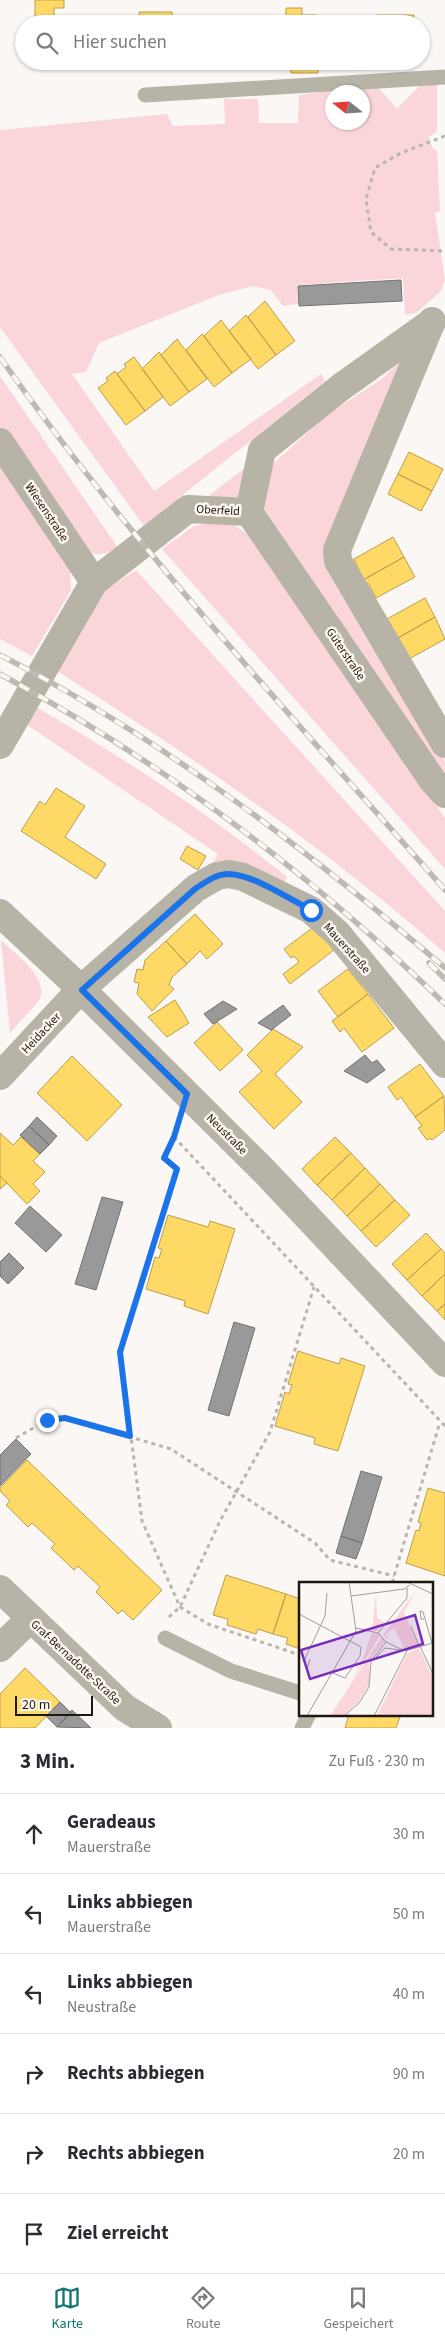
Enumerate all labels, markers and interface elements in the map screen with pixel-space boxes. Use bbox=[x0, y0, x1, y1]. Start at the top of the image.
search box bbox=[15, 15, 430, 70]
icon: search bbox=[33, 29, 61, 57]
text: Hier suchen bbox=[73, 29, 167, 56]
north arrow bbox=[325, 85, 370, 130]
street label: Wiesenstraße bbox=[21, 480, 73, 545]
street label: Oberfeld bbox=[196, 501, 240, 520]
street label: Güterstraße bbox=[322, 625, 369, 684]
route start bbox=[300, 899, 323, 922]
street label: Mauerstraße bbox=[319, 919, 374, 977]
street label: Heidacker bbox=[18, 1008, 65, 1058]
street label: Neustraße bbox=[202, 1110, 251, 1159]
route end bbox=[36, 1409, 59, 1432]
inset map bbox=[299, 1582, 432, 1716]
street label: Graf-Bernadotte-Straße bbox=[27, 1616, 124, 1709]
scale bar bbox=[15, 1693, 92, 1716]
text: 20 m bbox=[22, 1695, 50, 1715]
text: 3 Min. bbox=[20, 1746, 75, 1776]
text: Zu Fuß · 230 m bbox=[329, 1750, 425, 1772]
text: Geradeaus bbox=[67, 1809, 156, 1836]
icon: ahead bbox=[20, 1820, 48, 1848]
text: 30 m bbox=[393, 1823, 425, 1845]
text: Mauerstraße bbox=[67, 1836, 151, 1858]
text: Links abbiegen bbox=[67, 1889, 193, 1916]
icon: left bbox=[20, 1900, 48, 1928]
text: 50 m bbox=[393, 1903, 425, 1925]
text: Mauerstraße bbox=[67, 1916, 151, 1938]
text: Links abbiegen bbox=[67, 1969, 193, 1996]
icon: left bbox=[20, 1980, 48, 2008]
text: 40 m bbox=[393, 1983, 425, 2005]
text: Neustraße bbox=[67, 1996, 136, 2018]
icon: right bbox=[20, 2060, 48, 2088]
text: Rechts abbiegen bbox=[67, 2060, 205, 2087]
text: 90 m bbox=[393, 2063, 425, 2085]
icon: right bbox=[20, 2140, 48, 2168]
text: Rechts abbiegen bbox=[67, 2140, 205, 2167]
text: 20 m bbox=[393, 2143, 425, 2165]
icon: arrive bbox=[20, 2220, 48, 2248]
text: Ziel erreicht bbox=[67, 2220, 168, 2247]
tab: Karte bbox=[51, 2284, 83, 2334]
tab: Route bbox=[186, 2284, 220, 2334]
tab: Gespeichert bbox=[323, 2284, 394, 2334]

